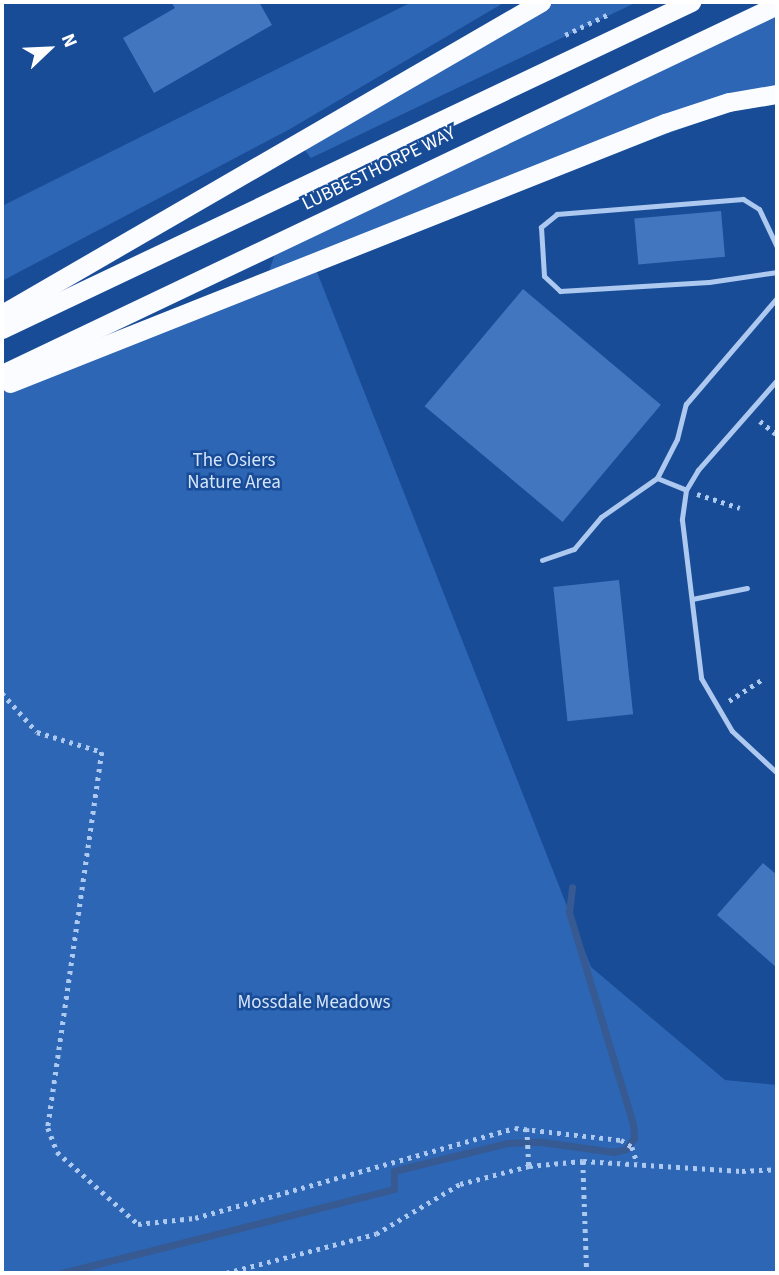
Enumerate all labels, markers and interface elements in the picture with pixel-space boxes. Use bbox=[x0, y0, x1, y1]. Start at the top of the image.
north arrow bbox=[14, 14, 84, 84]
text: N bbox=[54, 29, 84, 52]
street label: LUBBESTHORPE WAY bbox=[299, 122, 459, 216]
park label: The Osiers Nature Area bbox=[187, 450, 281, 494]
park label: Mossdale Meadows bbox=[237, 992, 391, 1014]

